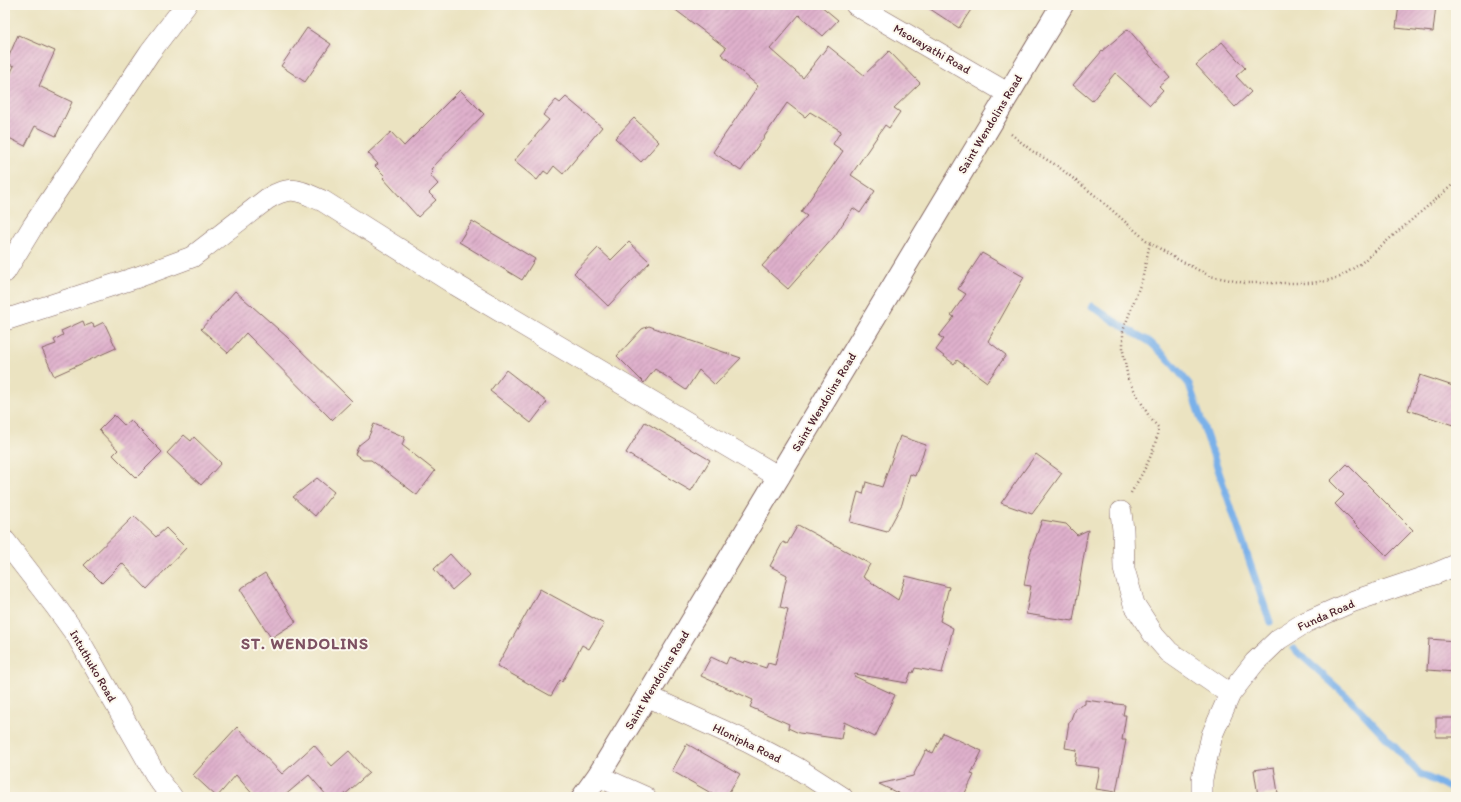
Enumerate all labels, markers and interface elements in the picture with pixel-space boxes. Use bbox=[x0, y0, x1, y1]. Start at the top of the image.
street label: Msovayathi Road bbox=[891, 21, 973, 77]
street label: Saint Wendolins Road bbox=[955, 71, 1025, 176]
street label: Saint Wendolins Road bbox=[789, 349, 859, 454]
street label: Funda Road bbox=[1295, 596, 1357, 634]
street label: Saint Wendolins Road bbox=[622, 627, 692, 732]
street label: Intuthuko Road bbox=[67, 628, 119, 705]
district label: ST. WENDOLINS bbox=[241, 634, 369, 653]
street label: Hlonipha Road bbox=[710, 720, 784, 766]

